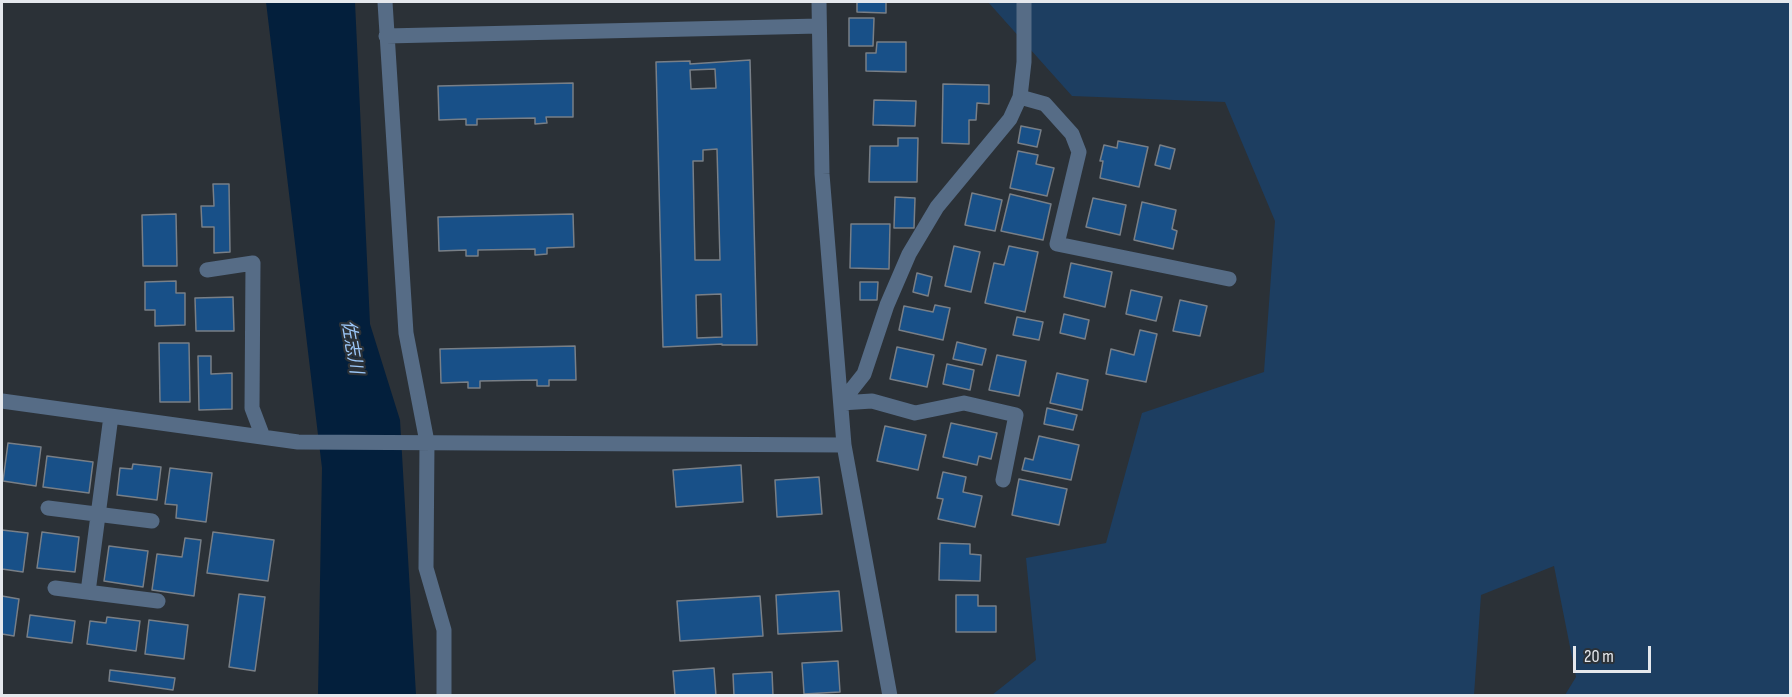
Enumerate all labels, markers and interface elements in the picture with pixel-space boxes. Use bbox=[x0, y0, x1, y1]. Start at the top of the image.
water label: 佐志川 bbox=[336, 319, 366, 375]
scale bar bbox=[1576, 634, 1654, 672]
text: 20 m bbox=[1584, 646, 1614, 667]

